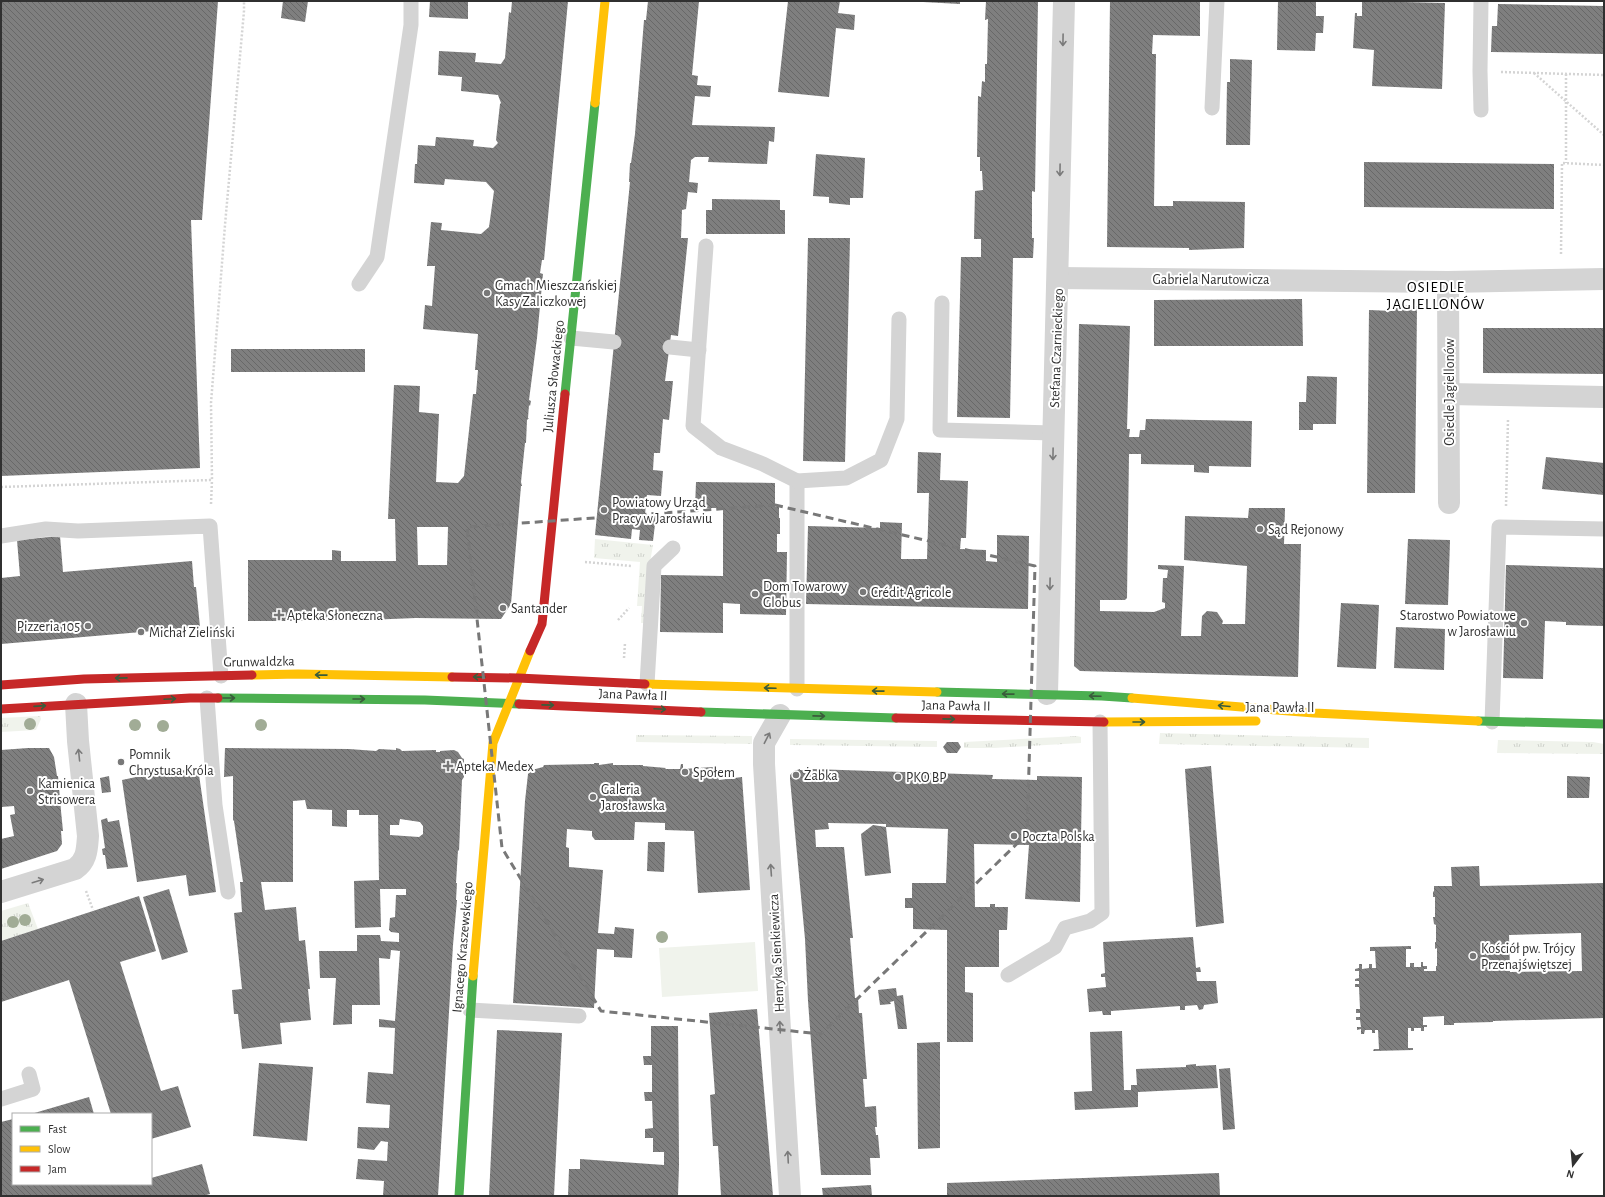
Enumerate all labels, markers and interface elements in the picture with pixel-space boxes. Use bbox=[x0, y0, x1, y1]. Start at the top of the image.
one-way arrow bbox=[1060, 33, 1067, 46]
one-way arrow bbox=[1056, 163, 1064, 176]
street label: Gabriela Narutowicza bbox=[1152, 273, 1270, 287]
place label: Gmach Mieszczańskiej Kasy Zaliczkowej bbox=[495, 279, 617, 309]
district label: OSIEDLE JAGIELLONÓW bbox=[1387, 280, 1485, 312]
marker: Gmach Mieszczańskiej Kasy Zaliczkowej bbox=[482, 288, 492, 298]
street label: Stefana Czarnieckiego bbox=[1048, 288, 1066, 408]
street label: Juliusza Słowackiego bbox=[541, 319, 567, 433]
street label: Osiedle Jagiellonów bbox=[1443, 338, 1457, 446]
one-way arrow bbox=[1049, 447, 1057, 460]
place label: Powiatowy Urząd Pracy w Jarosławiu bbox=[612, 496, 712, 526]
marker: Powiatowy Urząd Pracy w Jarosławiu bbox=[599, 505, 609, 515]
place label: Sąd Rejonowy bbox=[1268, 523, 1344, 537]
marker: Sąd Rejonowy bbox=[1255, 524, 1265, 534]
one-way arrow bbox=[1046, 577, 1054, 590]
place label: Dom Towarowy Globus bbox=[763, 580, 847, 610]
place label: Crédit Agricole bbox=[871, 586, 951, 600]
marker: Crédit Agricole bbox=[858, 587, 868, 597]
marker: Dom Towarowy Globus bbox=[750, 589, 760, 599]
place label: Santander bbox=[511, 602, 568, 616]
marker: Santander bbox=[498, 603, 508, 613]
place label: Apteka Słoneczna bbox=[287, 609, 384, 623]
place label: Starostwo Powiatowe w Jarosławiu bbox=[1400, 609, 1516, 639]
marker: Apteka Słoneczna bbox=[274, 610, 284, 620]
marker: Starostwo Powiatowe w Jarosławiu bbox=[1519, 618, 1529, 628]
place label: Pizzeria 105 bbox=[17, 620, 80, 634]
marker: Pizzeria 105 bbox=[83, 621, 93, 631]
place label: Michał Zieliński bbox=[149, 626, 235, 640]
marker: Michał Zieliński bbox=[136, 627, 146, 637]
street label: Grunwaldzka bbox=[223, 654, 295, 670]
one-way arrow bbox=[315, 671, 328, 679]
one-way arrow bbox=[473, 674, 486, 681]
one-way arrow bbox=[115, 675, 128, 682]
one-way arrow bbox=[764, 684, 777, 692]
street label: Jana Pawła II bbox=[598, 687, 668, 703]
one-way arrow bbox=[872, 687, 885, 695]
one-way arrow bbox=[1002, 690, 1015, 698]
one-way arrow bbox=[1089, 692, 1102, 700]
one-way arrow bbox=[222, 694, 235, 702]
one-way arrow bbox=[163, 695, 176, 703]
one-way arrow bbox=[352, 695, 365, 703]
street label: Jana Pawła II bbox=[921, 698, 991, 714]
one-way arrow bbox=[541, 701, 554, 709]
street label: Jana Pawła II bbox=[1246, 701, 1314, 715]
one-way arrow bbox=[33, 703, 46, 710]
one-way arrow bbox=[1218, 703, 1231, 710]
one-way arrow bbox=[653, 705, 666, 713]
one-way arrow bbox=[812, 712, 825, 719]
one-way arrow bbox=[942, 715, 955, 722]
one-way arrow bbox=[1132, 718, 1145, 726]
one-way arrow bbox=[764, 732, 771, 744]
place label: Pomnik Chrystusa Króla bbox=[129, 748, 214, 778]
one-way arrow bbox=[75, 749, 83, 762]
marker: Pomnik Chrystusa Króla bbox=[116, 757, 126, 767]
place label: Apteka Medex bbox=[456, 760, 534, 774]
marker: Apteka Medex bbox=[443, 761, 453, 771]
place label: Społem bbox=[693, 766, 735, 780]
place label: Żabka bbox=[804, 766, 838, 783]
marker: Społem bbox=[680, 767, 690, 777]
marker: Żabka bbox=[791, 770, 801, 780]
place label: PKO BP bbox=[906, 771, 947, 785]
marker: PKO BP bbox=[893, 772, 903, 782]
place label: Kamienica Strisowera bbox=[38, 777, 96, 807]
place label: Galeria Jarosławska bbox=[601, 783, 666, 813]
marker: Kamienica Strisowera bbox=[25, 786, 35, 796]
marker: Galeria Jarosławska bbox=[588, 792, 598, 802]
place label: Poczta Polska bbox=[1022, 830, 1095, 844]
marker: Poczta Polska bbox=[1009, 831, 1019, 841]
one-way arrow bbox=[767, 864, 775, 877]
one-way arrow bbox=[32, 876, 44, 884]
street label: Ignacego Kraszewskiego bbox=[450, 881, 476, 1013]
street label: Henryka Sienkiewicza bbox=[767, 893, 787, 1013]
place label: Kościół pw. Trójcy Przenajświętszej bbox=[1481, 942, 1575, 972]
marker: Kościół pw. Trójcy Przenajświętszej bbox=[1468, 951, 1478, 961]
one-way arrow bbox=[777, 1021, 784, 1034]
legend bbox=[12, 1113, 152, 1185]
text: Fast bbox=[48, 1123, 67, 1135]
text: Slow bbox=[48, 1143, 70, 1155]
north arrow bbox=[1553, 1145, 1593, 1185]
one-way arrow bbox=[784, 1151, 792, 1164]
text: Jam bbox=[48, 1163, 67, 1175]
text: N bbox=[1565, 1168, 1576, 1180]

